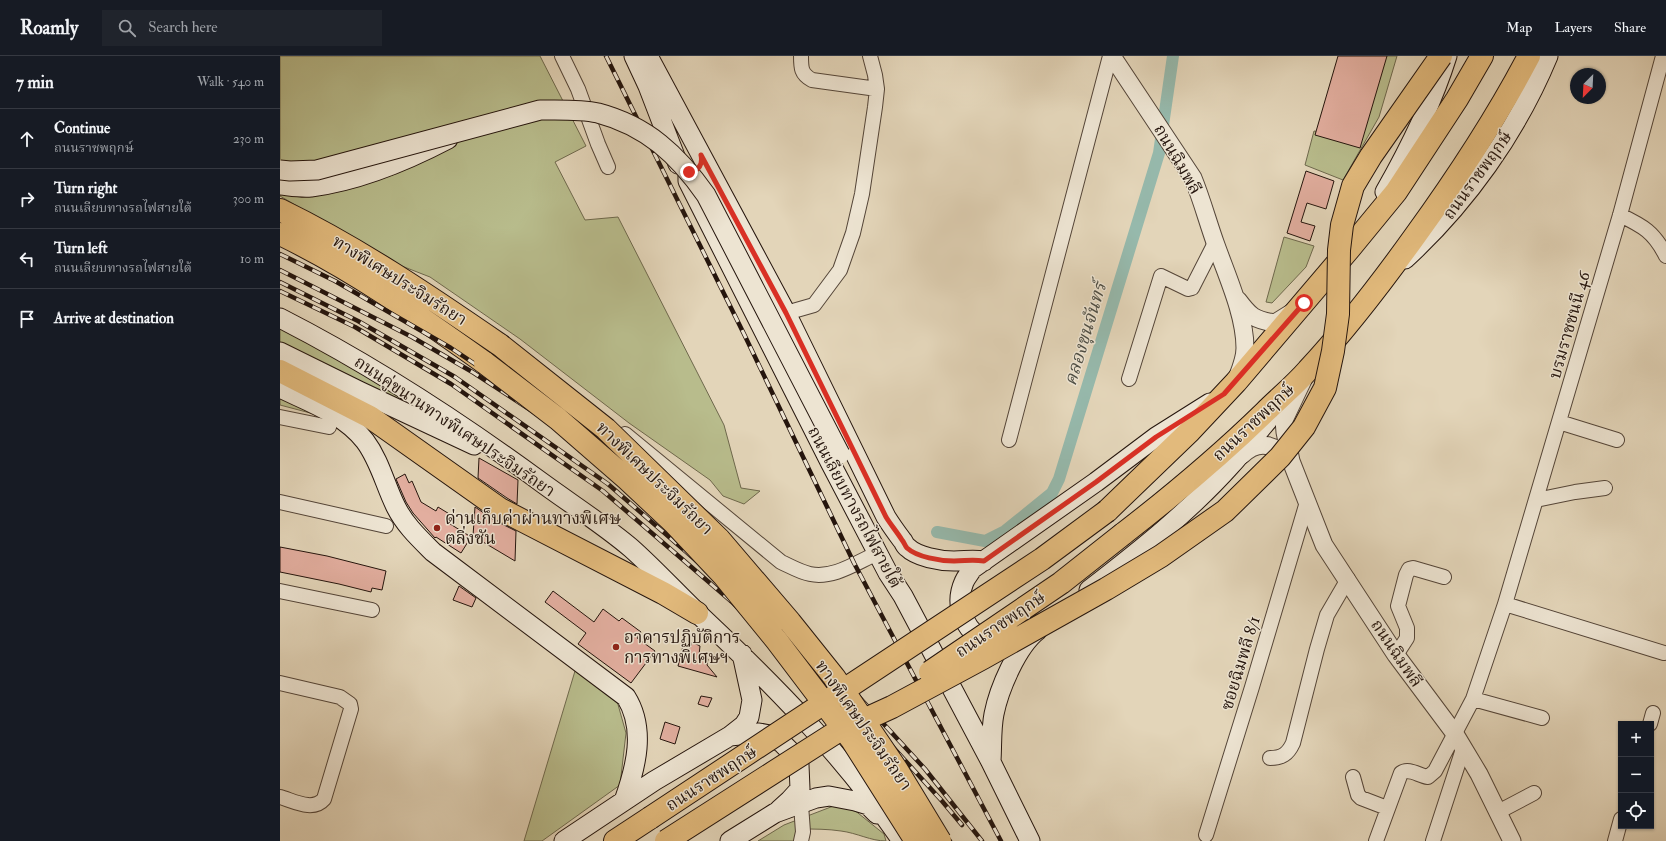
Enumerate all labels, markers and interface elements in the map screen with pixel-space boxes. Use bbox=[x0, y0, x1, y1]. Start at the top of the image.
search box bbox=[102, 10, 382, 46]
text: Roamly bbox=[20, 16, 78, 40]
icon: search bbox=[116, 17, 138, 39]
text: Search here bbox=[148, 18, 218, 37]
text: Map bbox=[1506, 19, 1532, 36]
text: Layers bbox=[1554, 19, 1592, 36]
text: Share bbox=[1614, 19, 1646, 36]
north arrow bbox=[1570, 68, 1606, 104]
text: 7 min bbox=[16, 72, 54, 93]
text: Walk · 540 m bbox=[197, 74, 264, 90]
text: Continue bbox=[54, 119, 110, 138]
street label: ถนนฉิมพลี bbox=[1149, 120, 1206, 198]
street label: ถนนราชพฤกษ์ bbox=[1437, 126, 1517, 224]
icon: ahead bbox=[16, 128, 38, 150]
text: 230 m bbox=[233, 131, 264, 147]
text: ถนนราชพฤกษ์ bbox=[54, 140, 134, 156]
route end bbox=[680, 163, 698, 181]
text: Turn right bbox=[54, 179, 117, 198]
icon: right bbox=[16, 188, 38, 210]
text: 300 m bbox=[233, 191, 264, 207]
text: ถนนเลียบทางรถไฟสายใต้ bbox=[54, 200, 192, 216]
street label: ทางพิเศษประจิมรัถยา bbox=[329, 231, 471, 330]
text: Turn left bbox=[54, 239, 108, 258]
icon: left bbox=[16, 248, 38, 270]
text: 10 m bbox=[240, 251, 264, 267]
text: ถนนเลียบทางรถไฟสายใต้ bbox=[54, 260, 192, 276]
street label: บรมราชชนนี 46 bbox=[1544, 268, 1595, 381]
water label: คลองขุนจันทร์ bbox=[1059, 275, 1114, 388]
route start bbox=[1295, 294, 1313, 312]
icon: arrive bbox=[16, 308, 38, 330]
text: Arrive at destination bbox=[54, 309, 174, 328]
street label: ถนนคู่ขนานทางพิเศษประจิมรัถยา bbox=[350, 351, 559, 502]
street label: ถนนราชพฤกษ์ bbox=[1207, 378, 1299, 466]
street label: ทางพิเศษประจิมรัถยา bbox=[592, 417, 717, 540]
street label: ถนนเลียบทางรถไฟสายใต้ bbox=[803, 422, 908, 592]
place label: ด่านเก็บค่าผ่านทางพิเศษ ตลิ่งชัน bbox=[445, 508, 621, 549]
marker: ด่านเก็บค่าผ่านทางพิเศษ ตลิ่งชัน bbox=[432, 523, 442, 533]
street label: ถนนราชพฤกษ์ bbox=[951, 586, 1050, 662]
street label: ซอยฉิมพลี 8/1 bbox=[1216, 614, 1265, 713]
street label: ถนนฉิมพลี bbox=[1366, 615, 1427, 691]
place label: อาคารปฏิบัติการ การทางพิเศษฯ bbox=[624, 627, 740, 668]
marker: อาคารปฏิบัติการ การทางพิเศษฯ bbox=[611, 642, 621, 652]
street label: ทางพิเศษประจิมรัถยา bbox=[811, 656, 916, 795]
map controls bbox=[1618, 721, 1654, 829]
button: + bbox=[1618, 721, 1654, 757]
street label: ถนนราชพฤกษ์ bbox=[661, 740, 761, 816]
button: − bbox=[1618, 757, 1654, 793]
button: locate bbox=[1618, 793, 1654, 829]

